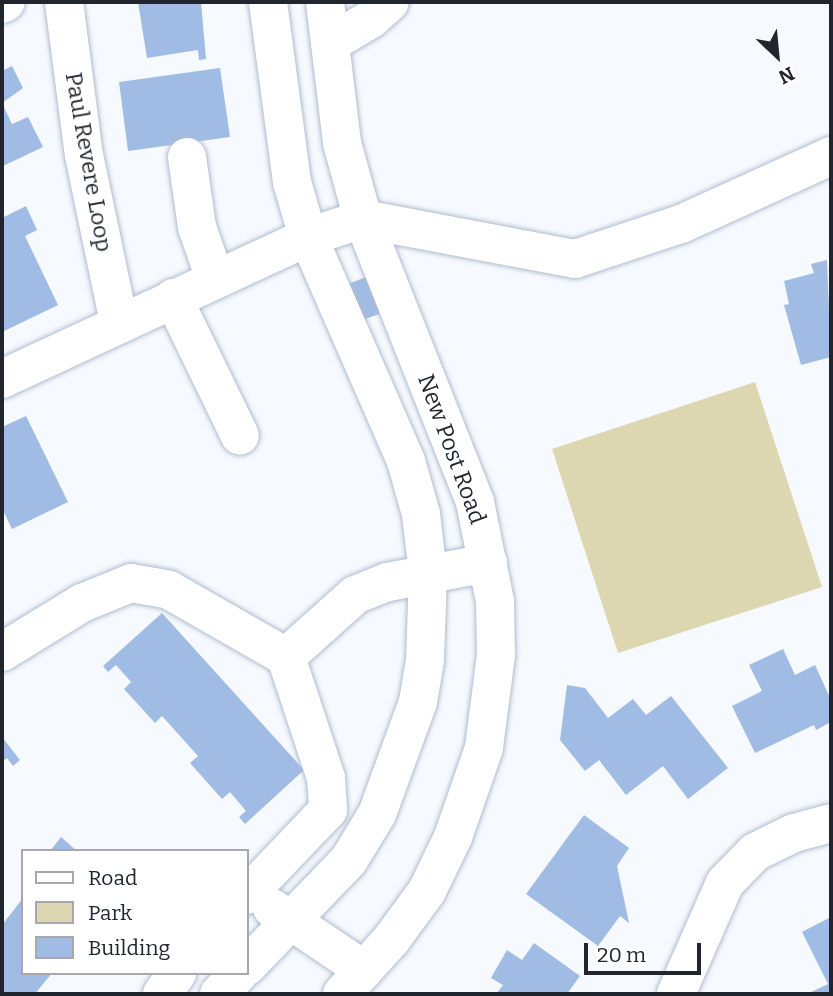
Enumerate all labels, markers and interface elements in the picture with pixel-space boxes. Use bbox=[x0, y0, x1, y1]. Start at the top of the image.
north arrow bbox=[742, 21, 812, 91]
text: N bbox=[775, 62, 798, 89]
street label: Paul Revere Loop bbox=[60, 70, 118, 254]
street label: New Post Road bbox=[412, 370, 492, 528]
legend bbox=[21, 849, 248, 975]
text: Road bbox=[88, 865, 137, 891]
text: Park bbox=[88, 900, 132, 926]
scale bar bbox=[588, 930, 705, 974]
text: Building bbox=[88, 935, 170, 961]
text: 20 m bbox=[597, 942, 646, 968]

